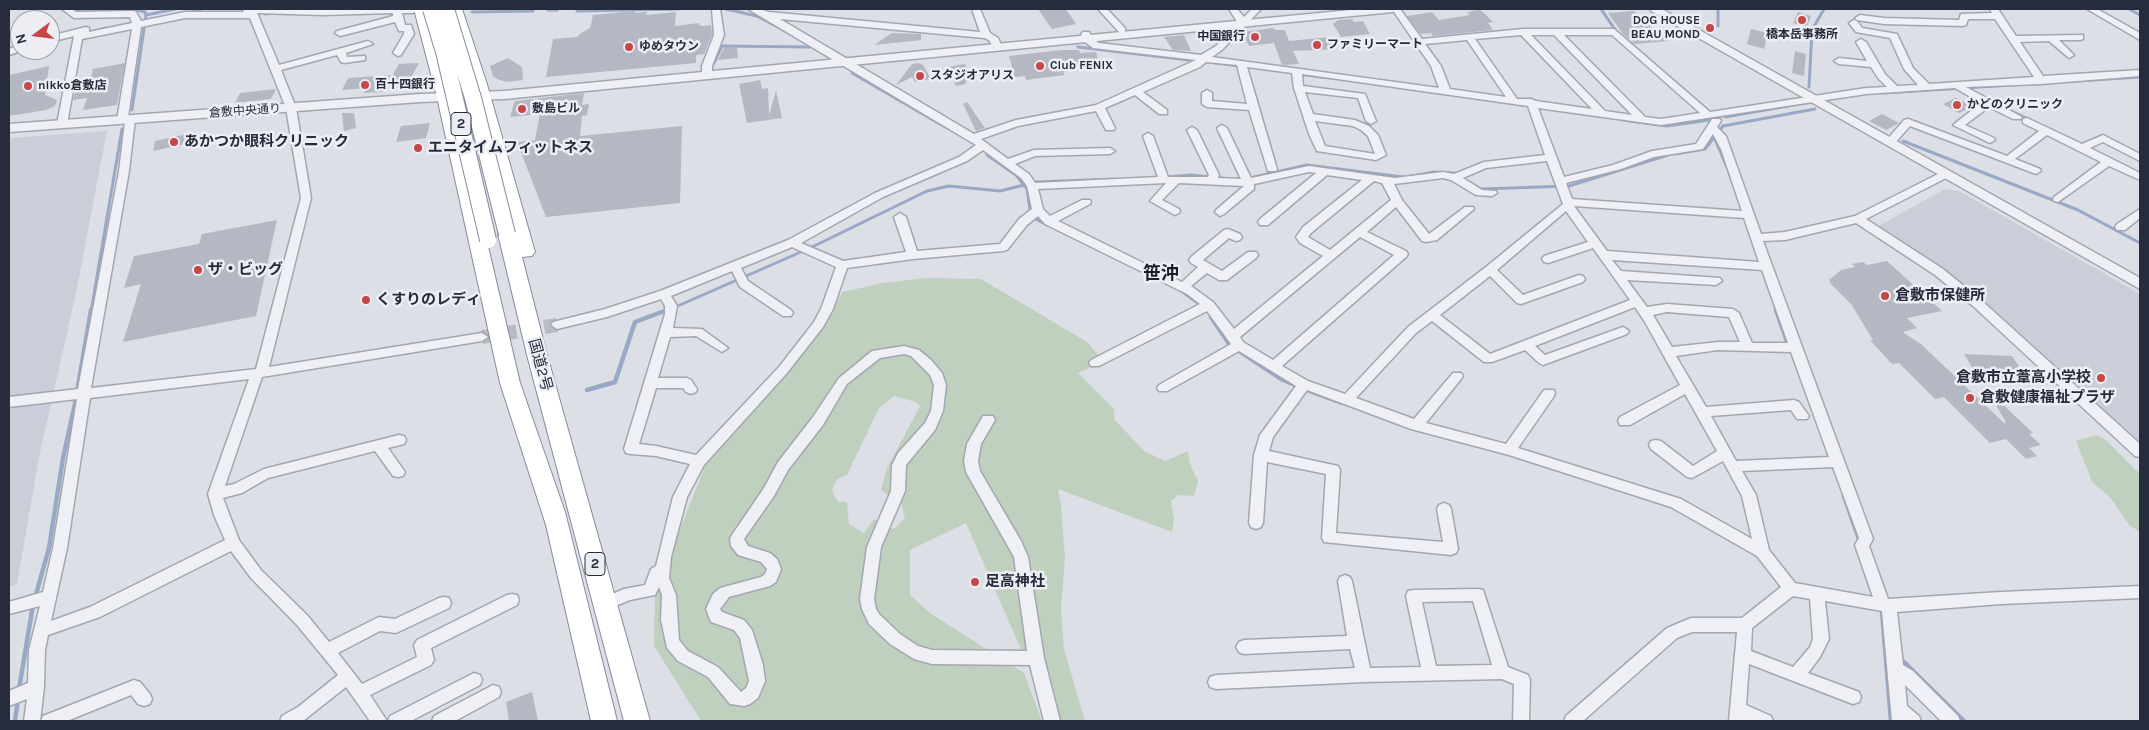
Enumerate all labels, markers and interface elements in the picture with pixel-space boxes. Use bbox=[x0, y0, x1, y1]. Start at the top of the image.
north arrow bbox=[10, 10, 60, 60]
place label: DOG HOUSE BEAU MOND bbox=[1631, 14, 1700, 42]
marker: 橋本岳事務所 bbox=[1796, 14, 1808, 26]
marker: DOG HOUSE BEAU MOND bbox=[1704, 22, 1716, 34]
place label: 橋本岳事務所 bbox=[1766, 28, 1838, 42]
place label: 中国銀行 bbox=[1197, 30, 1245, 44]
marker: 中国銀行 bbox=[1249, 31, 1261, 43]
text: N bbox=[11, 32, 31, 46]
place label: ファミリーマート bbox=[1327, 38, 1423, 52]
marker: ファミリーマート bbox=[1311, 39, 1323, 51]
place label: ゆめタウン bbox=[639, 40, 699, 54]
marker: ゆめタウン bbox=[623, 41, 635, 53]
place label: Club FENIX bbox=[1050, 59, 1113, 73]
marker: Club FENIX bbox=[1034, 60, 1046, 72]
place label: スタジオアリス bbox=[930, 69, 1014, 83]
marker: スタジオアリス bbox=[914, 70, 926, 82]
place label: 百十四銀行 bbox=[375, 78, 435, 92]
place label: nikko倉敷店 bbox=[38, 79, 106, 93]
marker: 百十四銀行 bbox=[359, 79, 371, 91]
marker: nikko倉敷店 bbox=[22, 80, 34, 92]
place label: かどのクリニック bbox=[1967, 98, 2063, 112]
marker: かどのクリニック bbox=[1951, 99, 1963, 111]
street label: 倉敷中央通り bbox=[209, 101, 281, 121]
place label: 敷島ビル bbox=[532, 102, 580, 116]
marker: 敷島ビル bbox=[516, 103, 528, 115]
road number: 2 bbox=[451, 112, 471, 136]
place label: あかつか眼科クリニック bbox=[184, 133, 349, 151]
marker: あかつか眼科クリニック bbox=[168, 136, 180, 148]
place label: エニタイムフィットネス bbox=[428, 139, 593, 157]
marker: エニタイムフィットネス bbox=[412, 142, 424, 154]
place label: ザ・ビッグ bbox=[208, 261, 283, 279]
district label: 笹沖 bbox=[1143, 263, 1179, 285]
marker: ザ・ビッグ bbox=[192, 264, 204, 276]
place label: 倉敷市保健所 bbox=[1895, 287, 1985, 305]
marker: 倉敷市保健所 bbox=[1879, 290, 1891, 302]
place label: くすりのレディ bbox=[376, 291, 481, 309]
marker: くすりのレディ bbox=[360, 294, 372, 306]
street label: 国道2号 bbox=[524, 337, 556, 393]
place label: 倉敷市立葦高小学校 bbox=[1956, 369, 2091, 387]
marker: 倉敷市立葦高小学校 bbox=[2095, 372, 2107, 384]
place label: 倉敷健康福祉プラザ bbox=[1980, 389, 2115, 407]
marker: 倉敷健康福祉プラザ bbox=[1964, 392, 1976, 404]
road number: 2 bbox=[585, 552, 605, 576]
place label: 足高神社 bbox=[985, 573, 1045, 591]
marker: 足高神社 bbox=[969, 576, 981, 588]

